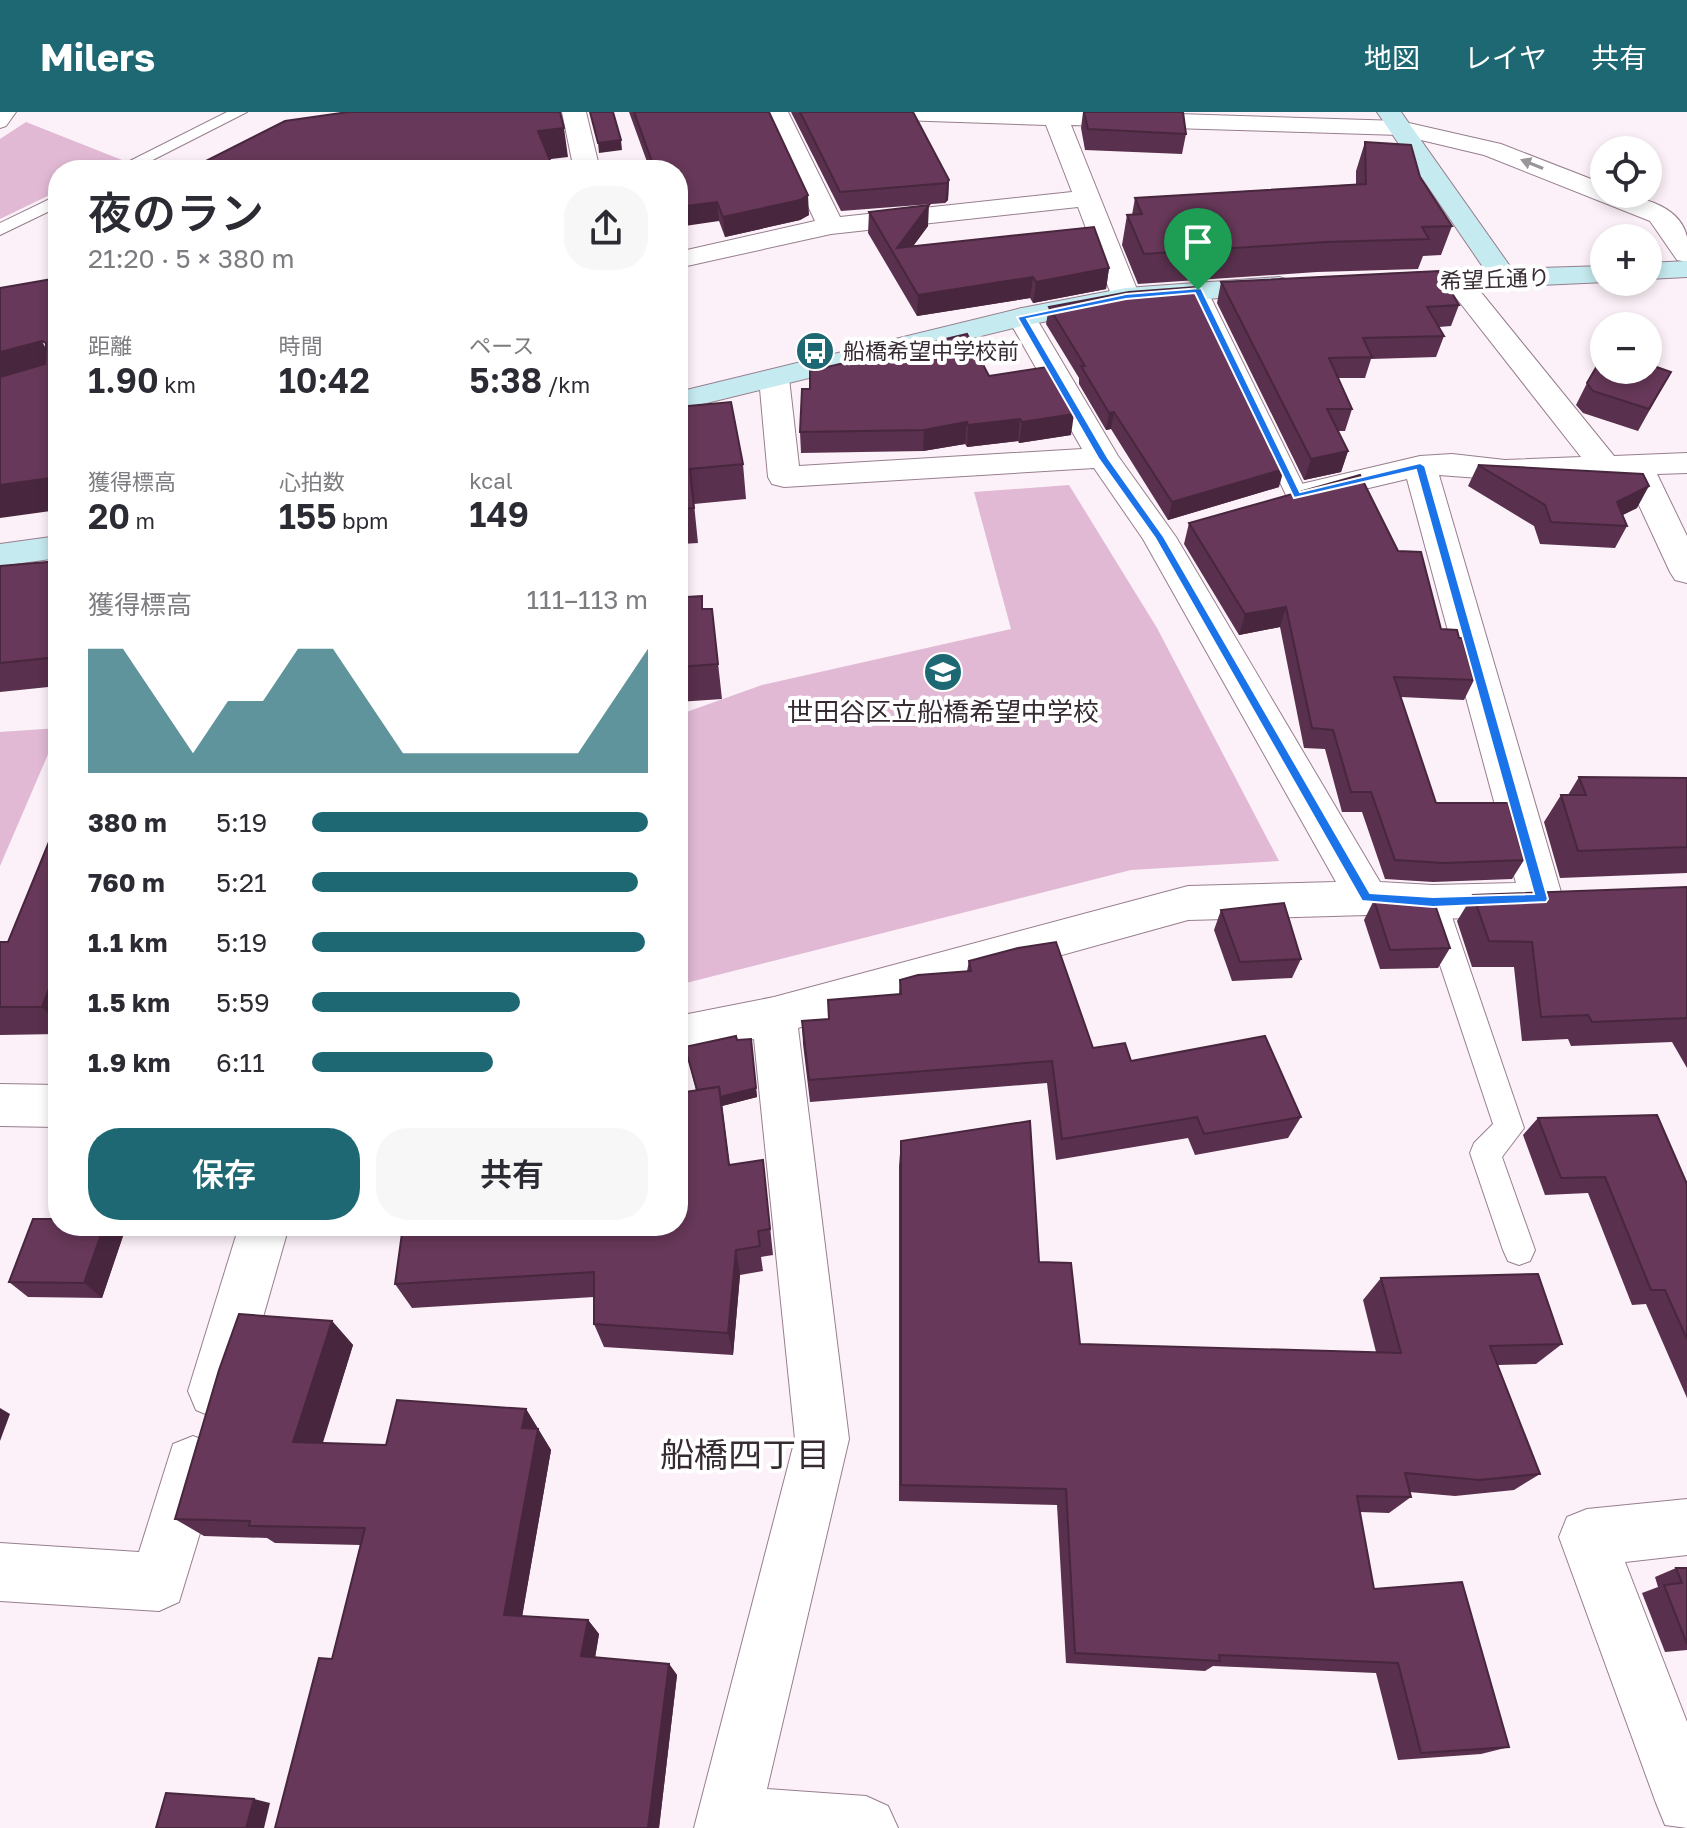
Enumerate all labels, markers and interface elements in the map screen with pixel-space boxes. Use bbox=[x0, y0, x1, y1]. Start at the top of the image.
text: Milers bbox=[40, 34, 155, 79]
text: 地図 bbox=[1364, 41, 1420, 74]
text: レイヤ bbox=[1464, 41, 1547, 74]
text: 共有 bbox=[1591, 41, 1647, 74]
map controls bbox=[1590, 136, 1662, 384]
button: locate bbox=[1590, 136, 1662, 208]
one-way arrow bbox=[1520, 158, 1544, 171]
text: 夜のラン bbox=[88, 186, 264, 239]
button: share bbox=[564, 186, 648, 270]
pin bbox=[1164, 208, 1232, 290]
icon: arrive bbox=[1176, 220, 1220, 264]
button: + bbox=[1590, 224, 1662, 296]
text: 21:20 · 5 × 380 m bbox=[88, 243, 295, 274]
street label: 希望丘通り bbox=[1440, 263, 1550, 294]
button: − bbox=[1590, 312, 1662, 384]
bus stop icon: 船橋希望中学校前 bbox=[794, 330, 836, 372]
text: 距離 bbox=[88, 332, 132, 359]
text: 時間 bbox=[279, 332, 323, 359]
text: ペース bbox=[469, 332, 534, 359]
place label: 船橋希望中学校前 bbox=[843, 337, 1019, 364]
text: 1.90 bbox=[88, 360, 159, 400]
text: 10:42 bbox=[279, 360, 370, 400]
text: 5:38 bbox=[469, 360, 542, 400]
text: km bbox=[159, 371, 196, 398]
text: /km bbox=[542, 371, 590, 398]
text: kcal bbox=[469, 467, 513, 494]
text: 獲得標高 bbox=[88, 468, 176, 495]
text: 心拍数 bbox=[279, 468, 345, 495]
text: 149 bbox=[469, 494, 529, 534]
text: 20 bbox=[88, 496, 130, 536]
text: 155 bbox=[279, 496, 337, 536]
text: m bbox=[130, 507, 155, 534]
text: bpm bbox=[337, 507, 389, 534]
text: 111–113 m bbox=[526, 584, 648, 615]
text: 獲得標高 bbox=[88, 589, 192, 620]
school or university icon: 世田谷区立船橋希望中学校 bbox=[922, 651, 964, 693]
place label: 世田谷区立船橋希望中学校 bbox=[787, 696, 1099, 727]
text: 380 m bbox=[88, 807, 167, 838]
text: 5:19 bbox=[216, 807, 267, 838]
text: 760 m bbox=[88, 867, 165, 898]
text: 5:21 bbox=[216, 867, 267, 898]
text: 1.1 km bbox=[88, 927, 167, 958]
text: 5:19 bbox=[216, 927, 267, 958]
text: 1.5 km bbox=[88, 987, 170, 1018]
text: 5:59 bbox=[216, 987, 270, 1018]
text: 1.9 km bbox=[88, 1047, 171, 1078]
text: 6:11 bbox=[216, 1047, 265, 1078]
button: 保存 bbox=[88, 1128, 360, 1220]
button: 共有 bbox=[376, 1128, 648, 1220]
district label: 船橋四丁目 bbox=[660, 1434, 830, 1474]

